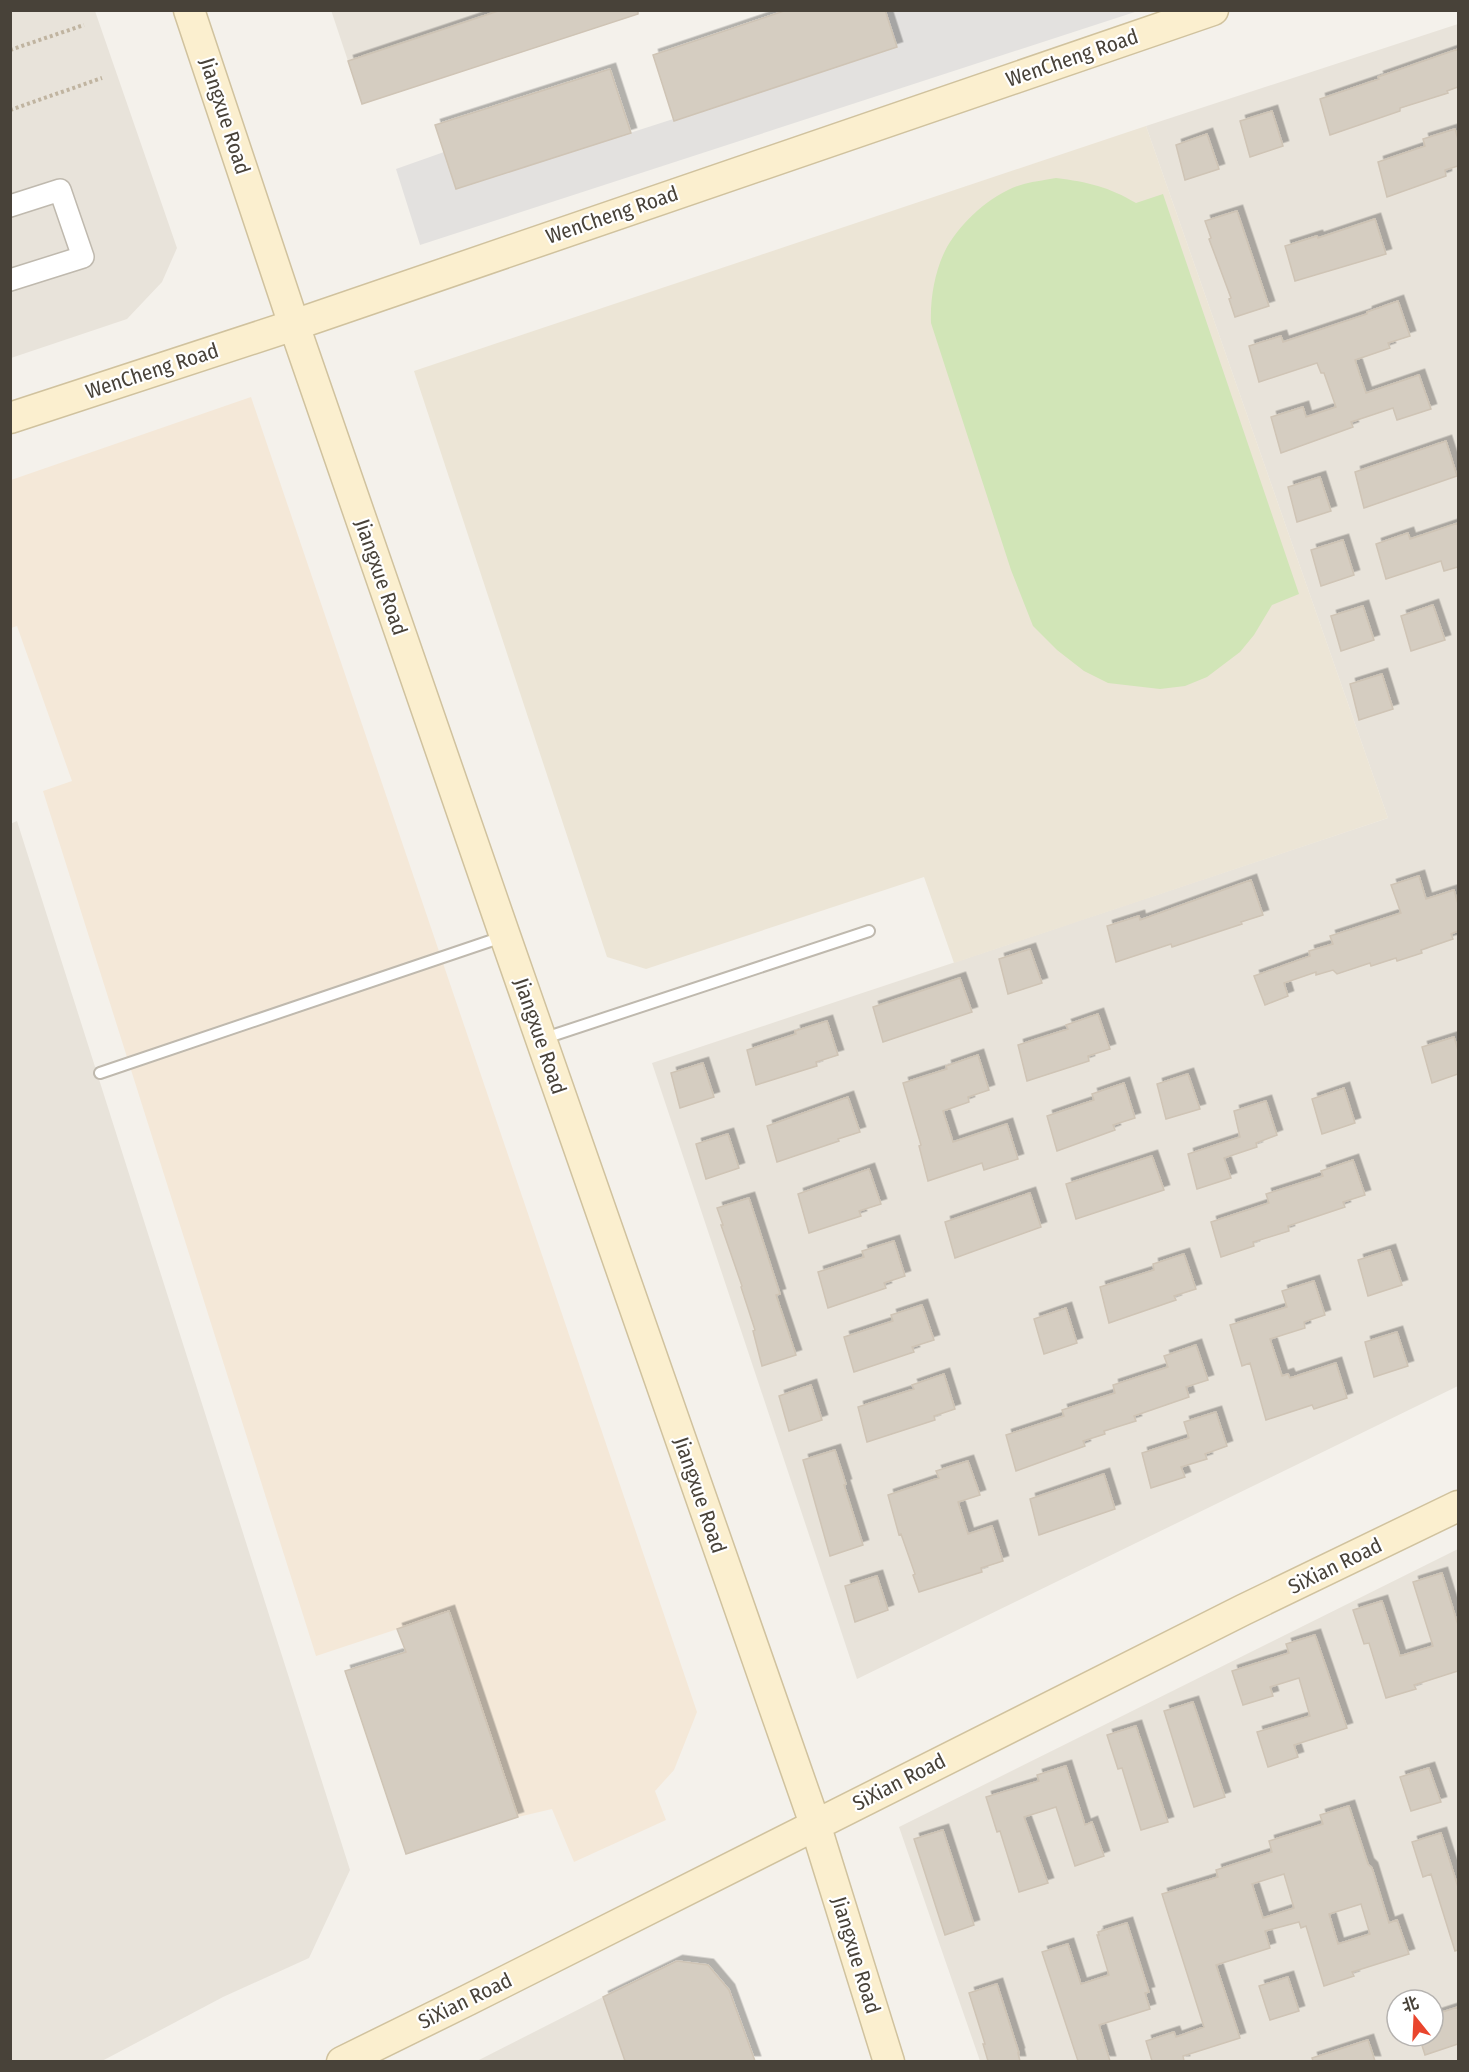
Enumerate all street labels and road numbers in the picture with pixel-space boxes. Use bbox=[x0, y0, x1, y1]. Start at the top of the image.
street label: WenCheng Road bbox=[1002, 23, 1142, 93]
street label: Jiangxue Road bbox=[194, 54, 256, 178]
street label: WenCheng Road bbox=[542, 180, 682, 250]
street label: WenCheng Road bbox=[82, 337, 222, 405]
street label: Jiangxue Road bbox=[349, 515, 413, 639]
street label: Jiangxue Road bbox=[508, 974, 572, 1098]
street label: Jiangxue Road bbox=[668, 1433, 732, 1557]
street label: SiXian Road bbox=[1284, 1532, 1386, 1600]
street label: SiXian Road bbox=[848, 1747, 950, 1817]
street label: Jiangxue Road bbox=[826, 1893, 886, 2017]
street label: SiXian Road bbox=[414, 1967, 516, 2035]

